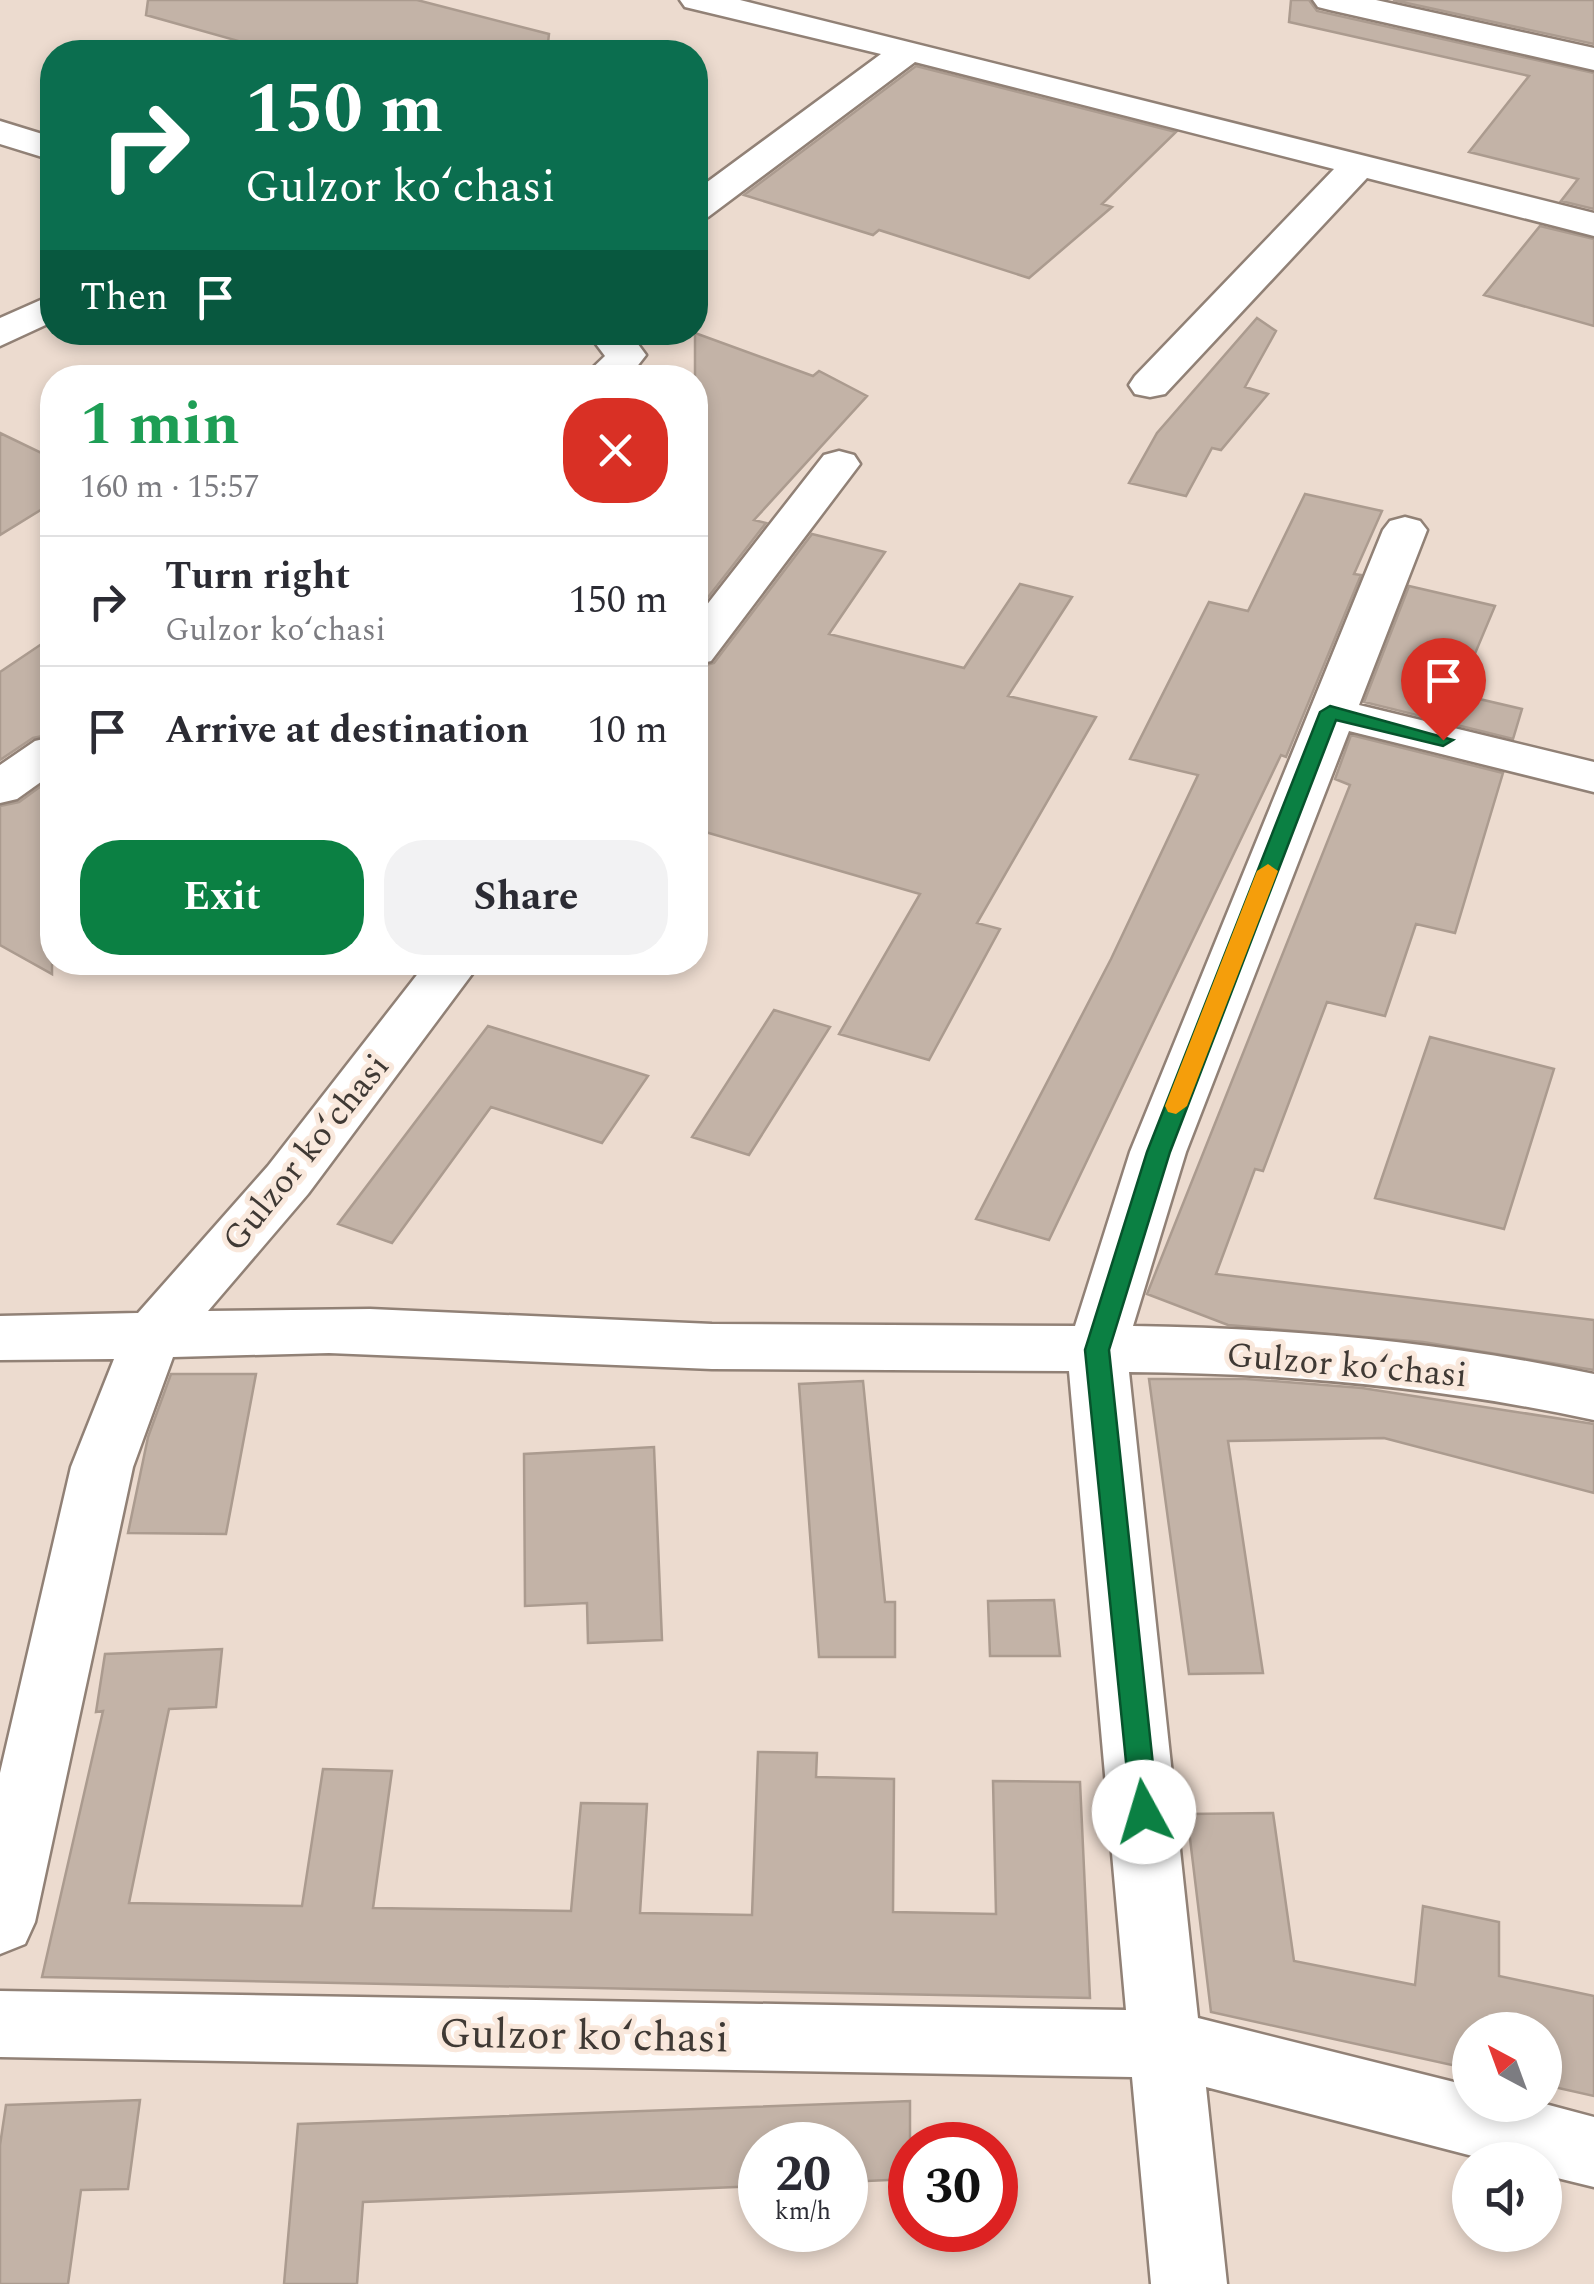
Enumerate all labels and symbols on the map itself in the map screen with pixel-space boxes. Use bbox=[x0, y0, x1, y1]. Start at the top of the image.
pin bbox=[1401, 638, 1486, 741]
street label: Gulzor koʻchasi bbox=[210, 1042, 403, 1263]
street label: Gulzor koʻchasi bbox=[1224, 1329, 1469, 1402]
position arrow bbox=[1092, 1760, 1196, 1864]
street label: Gulzor koʻchasi bbox=[439, 2002, 729, 2071]
north arrow bbox=[1452, 2012, 1562, 2122]
speed limit sign: 30 bbox=[888, 2122, 1018, 2252]

